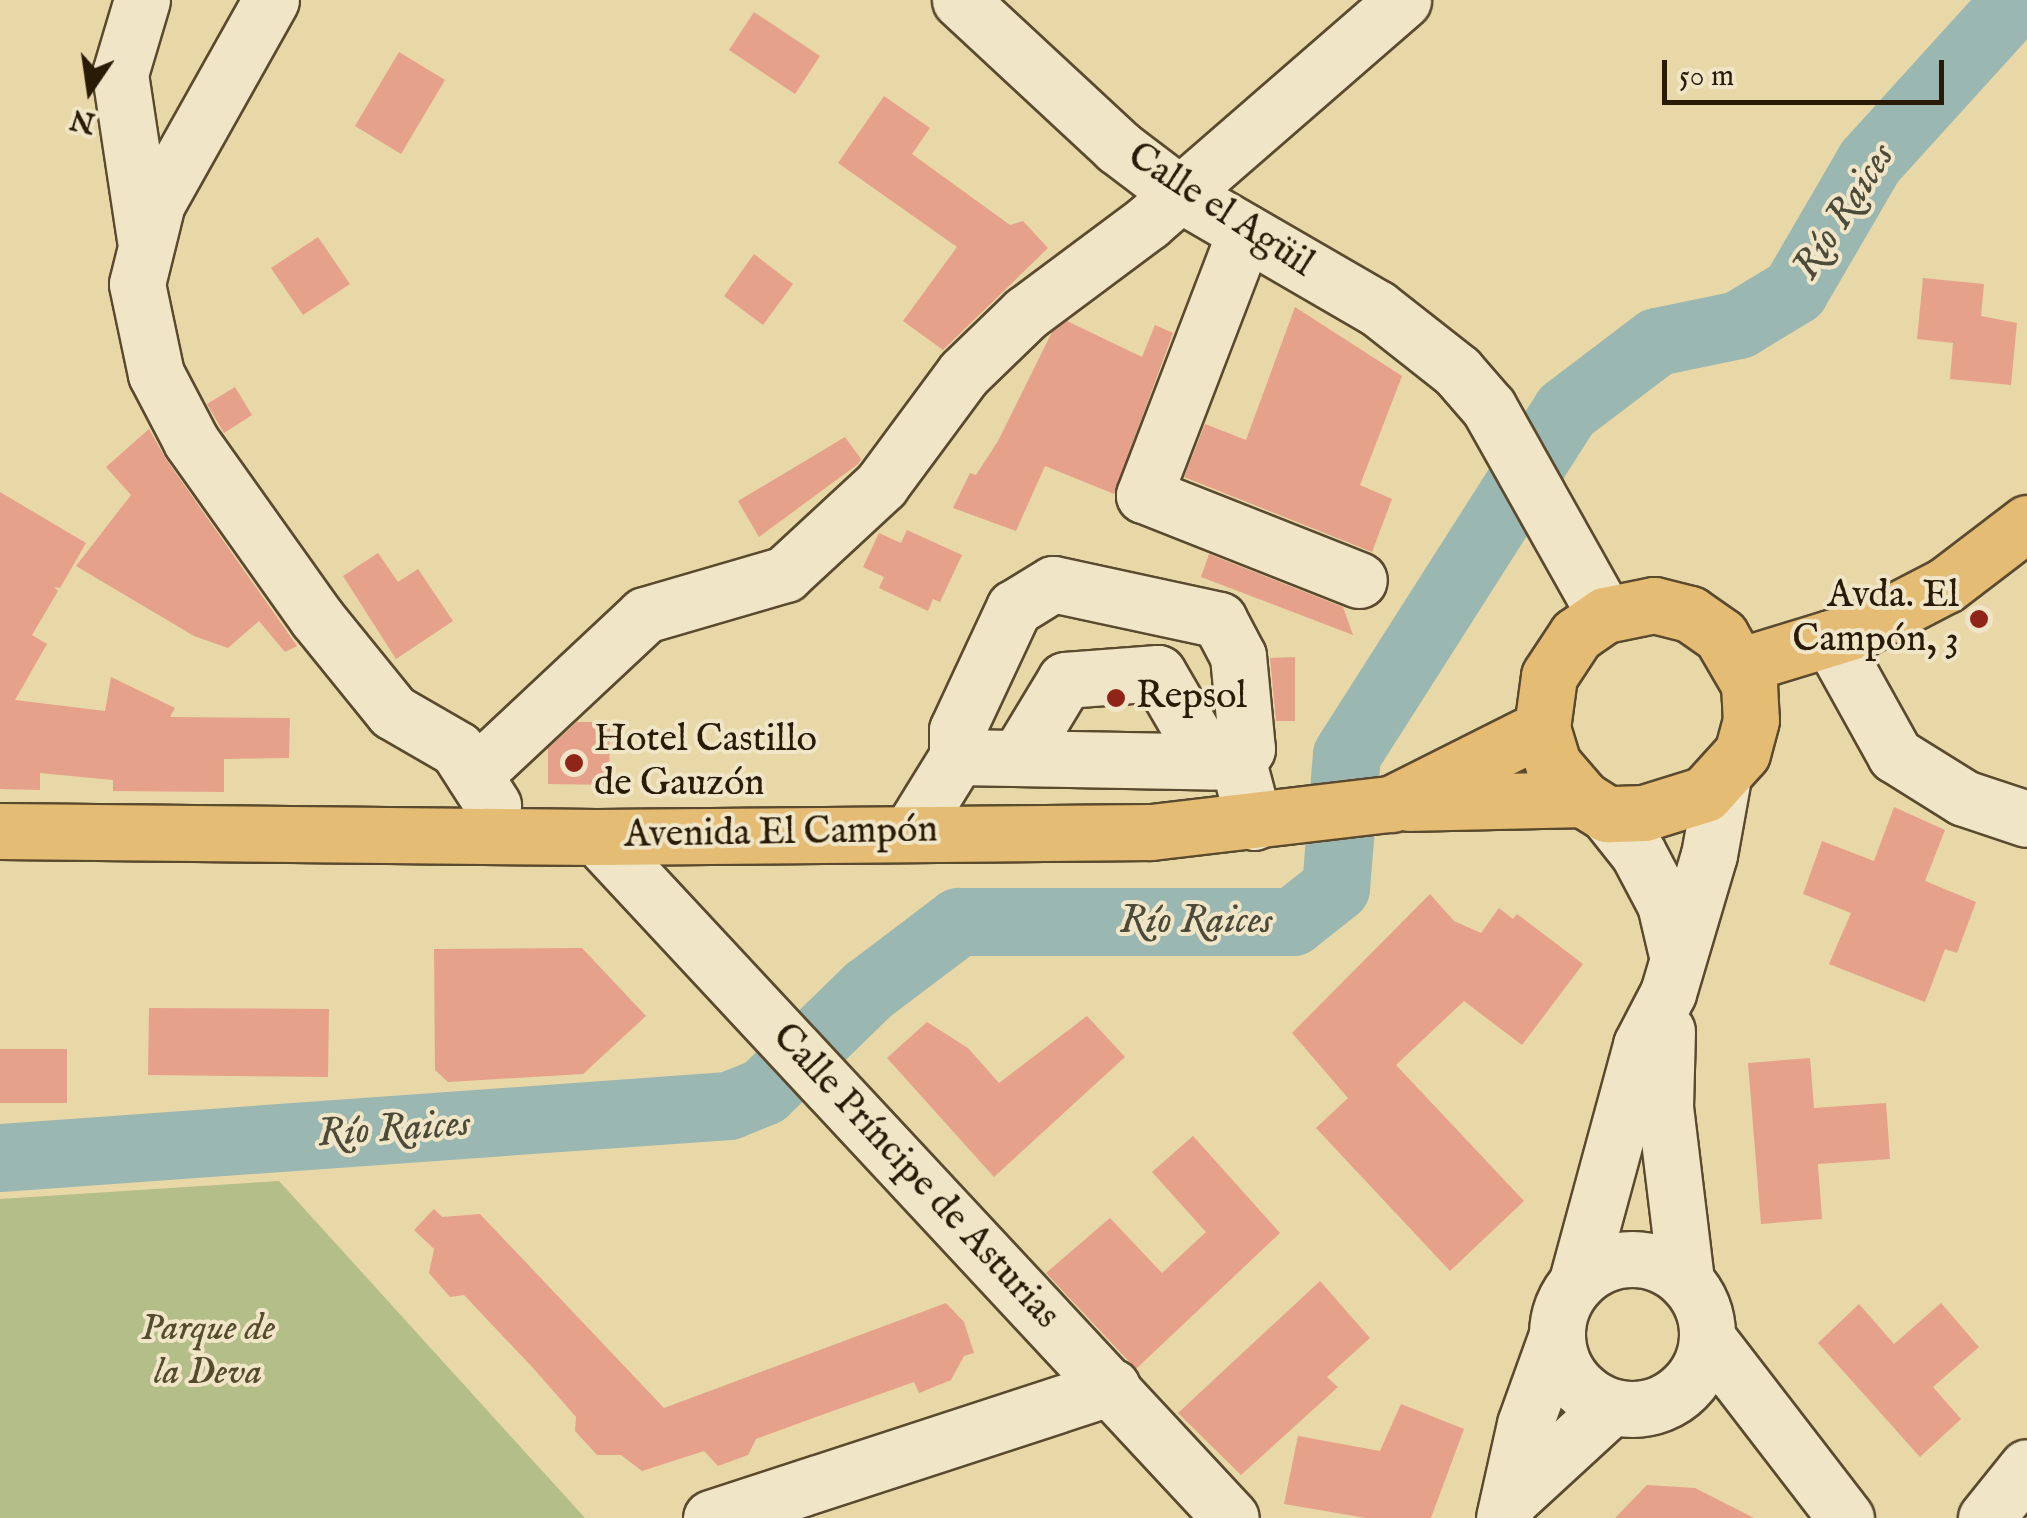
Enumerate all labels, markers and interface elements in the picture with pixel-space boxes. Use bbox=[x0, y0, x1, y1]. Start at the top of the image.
north arrow bbox=[40, 40, 140, 140]
scale bar bbox=[1667, 40, 1950, 102]
text: 50 m bbox=[1679, 58, 1734, 96]
text: N bbox=[67, 100, 99, 139]
street label: Calle el Agüil bbox=[1118, 134, 1322, 288]
water label: Río Raices bbox=[1783, 135, 1907, 289]
place label: Avda. El Campón, 3 bbox=[1792, 574, 1959, 664]
marker: Avda. El Campón, 3 bbox=[1968, 608, 1990, 630]
place label: Repsol bbox=[1136, 675, 1247, 721]
marker: Repsol bbox=[1105, 687, 1127, 709]
place label: Hotel Castillo de Gauzón bbox=[594, 718, 817, 808]
marker: Hotel Castillo de Gauzón bbox=[563, 752, 585, 774]
street label: Avenida El Campón bbox=[624, 808, 938, 860]
water label: Río Raices bbox=[1120, 898, 1272, 946]
street label: Calle Príncipe de Asturias bbox=[762, 1015, 1068, 1339]
water label: Río Raices bbox=[316, 1101, 472, 1159]
park label: Parque de la Deva bbox=[141, 1307, 275, 1396]

